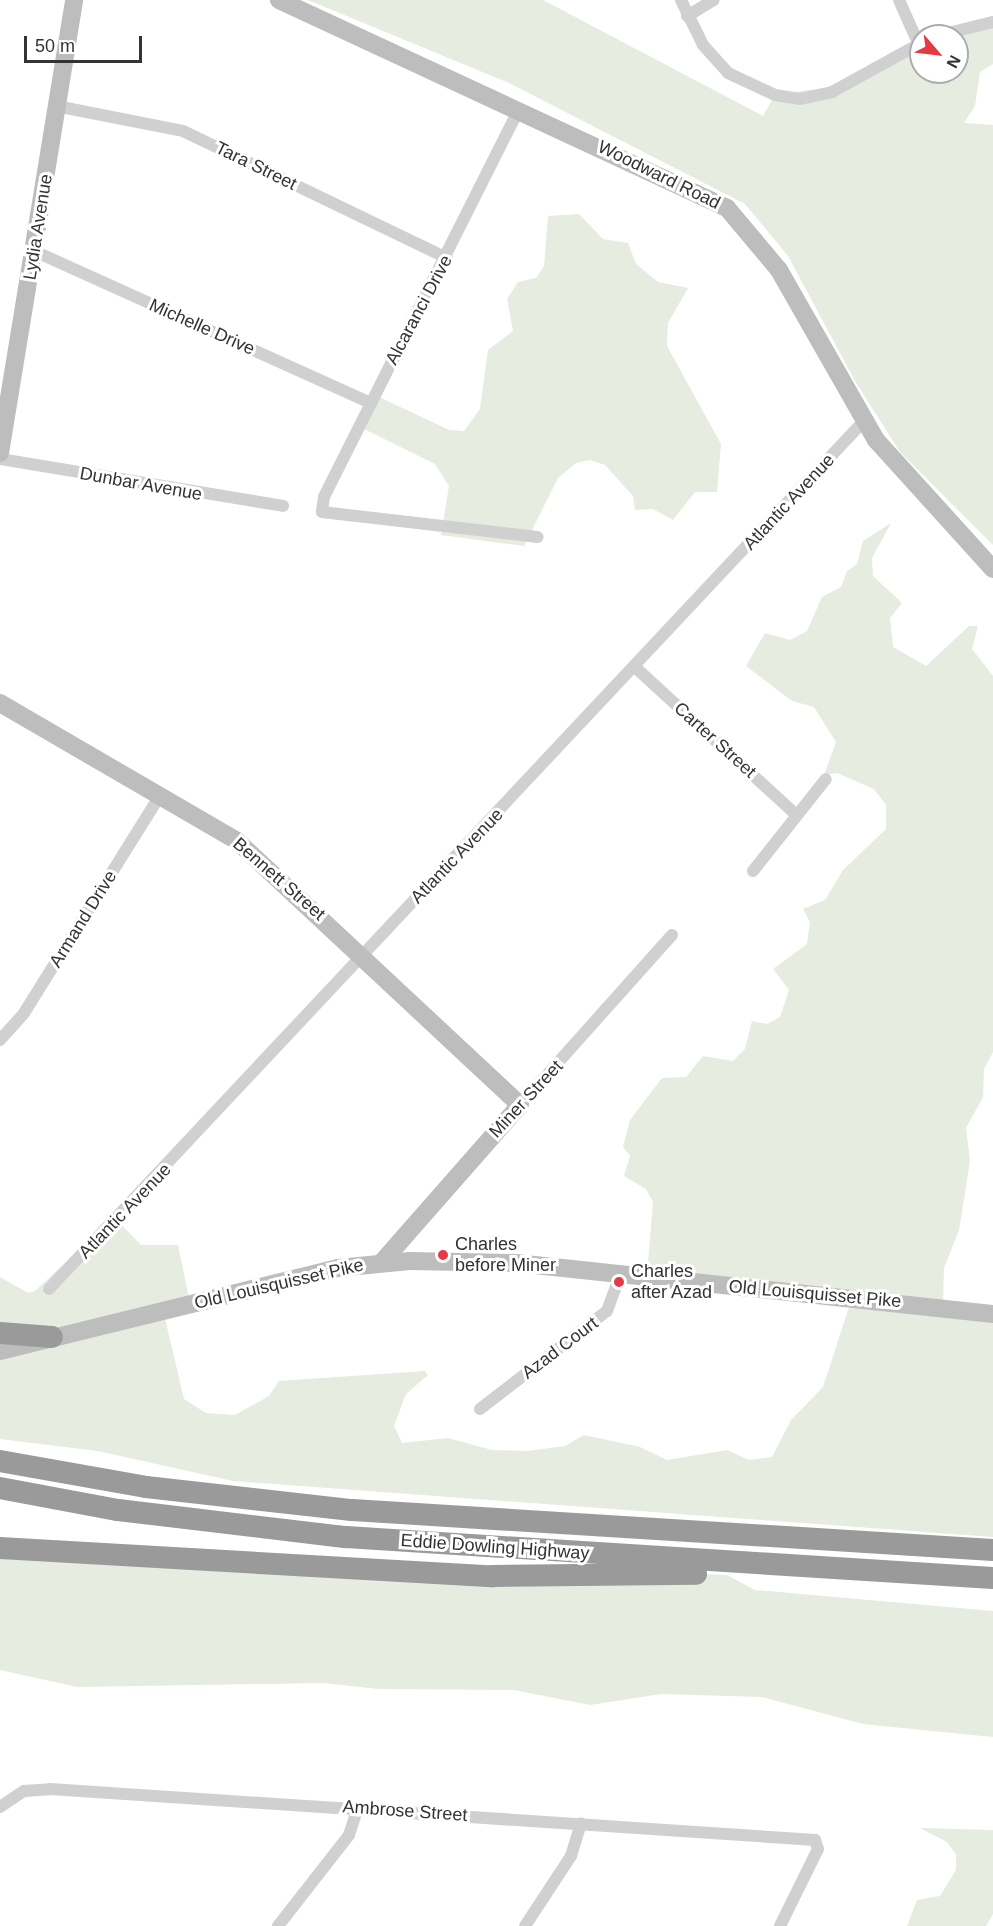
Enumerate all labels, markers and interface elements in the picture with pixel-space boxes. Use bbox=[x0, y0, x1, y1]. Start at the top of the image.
scale bar bbox=[27, 24, 146, 62]
north arrow bbox=[909, 24, 969, 84]
text: 50 m bbox=[35, 36, 75, 56]
text: N bbox=[943, 53, 964, 71]
street label: Woodward Road bbox=[594, 136, 724, 214]
street label: Tara Street bbox=[212, 137, 300, 195]
street label: Lydia Avenue bbox=[19, 172, 57, 282]
street label: Alcaranci Drive bbox=[381, 251, 457, 369]
street label: Michelle Drive bbox=[146, 294, 258, 360]
street label: Atlantic Avenue bbox=[739, 449, 839, 555]
street label: Dunbar Avenue bbox=[78, 463, 204, 505]
street label: Carter Street bbox=[669, 698, 761, 782]
street label: Atlantic Avenue bbox=[406, 804, 508, 908]
street label: Bennett Street bbox=[228, 833, 330, 925]
street label: Armand Drive bbox=[45, 867, 121, 971]
street label: Miner Street bbox=[485, 1056, 567, 1142]
street label: Atlantic Avenue bbox=[74, 1159, 176, 1263]
place label: Charles before Miner bbox=[455, 1234, 556, 1276]
marker: Charles before Miner bbox=[436, 1248, 450, 1262]
street label: Old Louisquisset Pike bbox=[192, 1254, 366, 1314]
place label: Charles after Azad bbox=[631, 1261, 713, 1304]
marker: Charles after Azad bbox=[612, 1275, 626, 1289]
street label: Old Louisquisset Pike bbox=[728, 1276, 902, 1312]
street label: Azad Court bbox=[518, 1312, 602, 1384]
street label: Eddie Dowling Highway bbox=[400, 1530, 590, 1564]
street label: Ambrose Street bbox=[342, 1796, 468, 1826]

